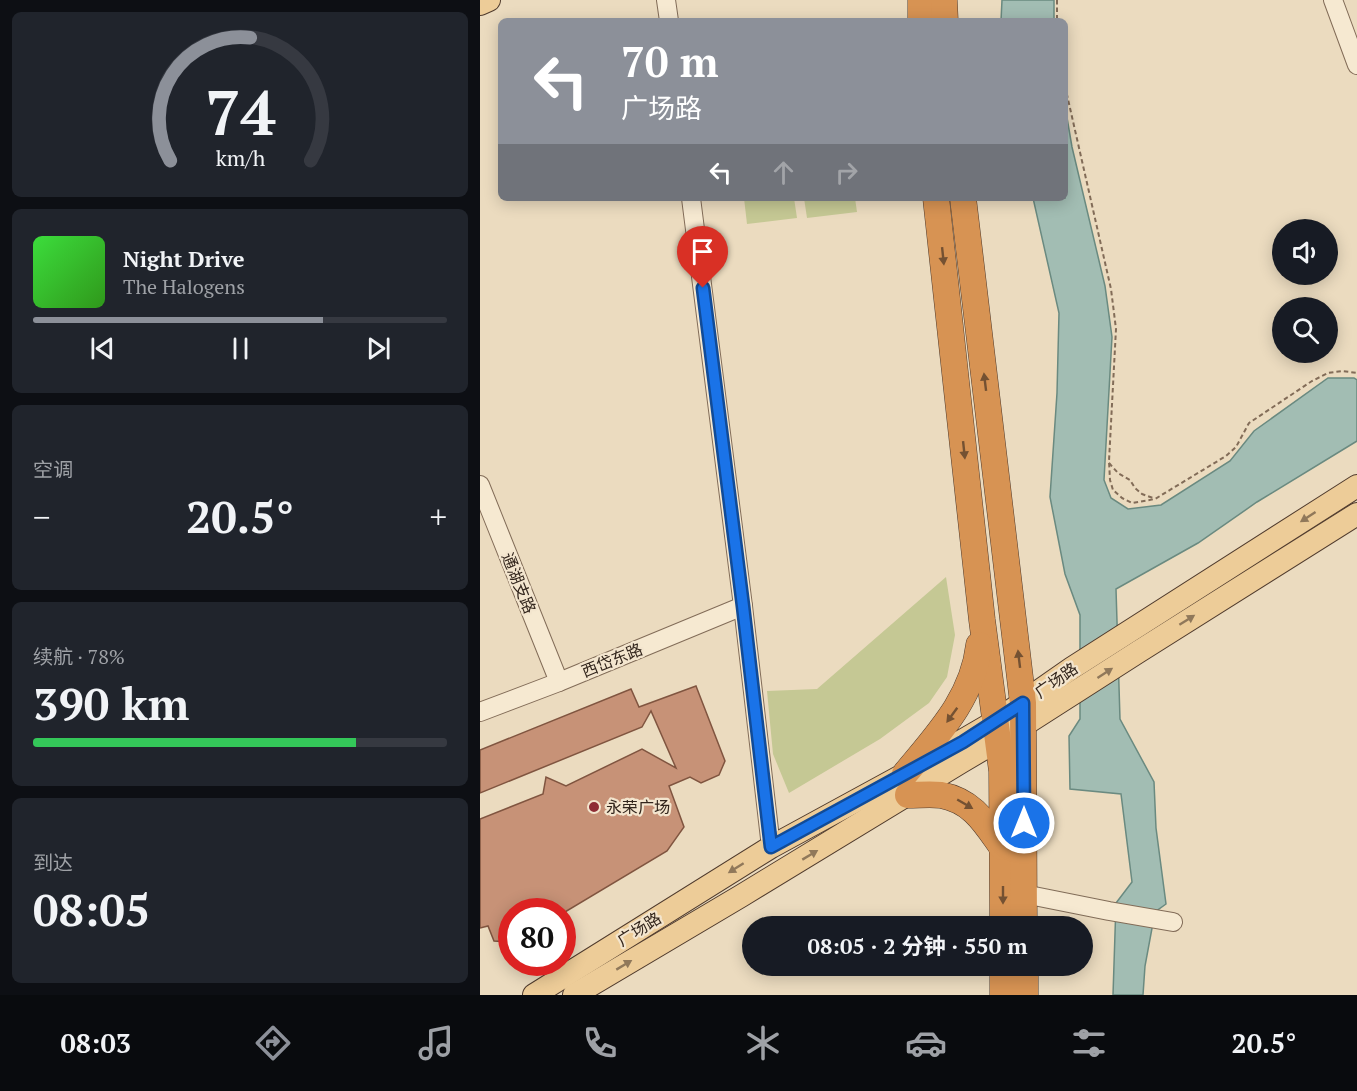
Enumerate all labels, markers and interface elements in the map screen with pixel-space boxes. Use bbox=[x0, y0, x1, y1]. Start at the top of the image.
text: 70 m bbox=[621, 33, 719, 89]
icon: left bbox=[522, 42, 600, 120]
text: 74 bbox=[205, 70, 275, 153]
text: 广场路 bbox=[621, 90, 702, 126]
text: km/h bbox=[215, 145, 265, 173]
icon: left bbox=[704, 156, 737, 189]
icon: ahead bbox=[767, 156, 800, 189]
icon: right bbox=[830, 156, 863, 189]
map controls bbox=[1272, 219, 1338, 363]
button: sound bbox=[1272, 219, 1338, 285]
pin bbox=[677, 226, 728, 288]
icon: arrive bbox=[686, 235, 719, 268]
text: Night Drive bbox=[123, 244, 245, 273]
one-way arrow bbox=[938, 247, 948, 266]
text: The Halogens bbox=[123, 273, 245, 300]
button: search bbox=[1272, 297, 1338, 363]
icon: previous bbox=[86, 332, 119, 365]
icon: pause bbox=[224, 332, 257, 365]
icon: next bbox=[362, 332, 395, 365]
one-way arrow bbox=[980, 372, 990, 391]
one-way arrow bbox=[959, 441, 969, 460]
text: 空调 bbox=[33, 456, 73, 483]
text: 20.5° bbox=[186, 486, 294, 546]
text: − bbox=[33, 495, 51, 538]
text: + bbox=[429, 495, 447, 538]
one-way arrow bbox=[1300, 512, 1316, 523]
street label: 通湖支路 bbox=[497, 549, 541, 617]
one-way arrow bbox=[1179, 615, 1196, 626]
street label: 西岱东路 bbox=[578, 638, 646, 682]
text: 续航 · 78% bbox=[33, 643, 125, 670]
one-way arrow bbox=[1014, 649, 1023, 668]
street label: 广场路 bbox=[1030, 657, 1082, 703]
one-way arrow bbox=[1097, 668, 1113, 679]
text: 390 km bbox=[33, 673, 189, 733]
one-way arrow bbox=[946, 706, 958, 722]
position arrow bbox=[992, 791, 1056, 855]
place label: 永荣广场 bbox=[606, 796, 670, 818]
one-way arrow bbox=[956, 799, 973, 809]
marker: 永荣广场 bbox=[587, 800, 601, 814]
text: 到达 bbox=[33, 849, 73, 876]
one-way arrow bbox=[802, 849, 818, 860]
one-way arrow bbox=[728, 863, 744, 874]
text: 08:05 bbox=[33, 879, 150, 939]
one-way arrow bbox=[998, 885, 1008, 904]
speed limit sign: 80 bbox=[498, 898, 576, 976]
street label: 广场路 bbox=[613, 907, 665, 951]
text: 08:05 · 2 分钟 · 550 m bbox=[808, 931, 1027, 960]
one-way arrow bbox=[616, 960, 632, 971]
icon: directions bbox=[252, 1022, 294, 1064]
icon: music bbox=[415, 1022, 457, 1064]
icon: phone bbox=[579, 1022, 621, 1064]
icon: climate bbox=[742, 1022, 784, 1064]
icon: car bbox=[905, 1022, 947, 1064]
icon: filters bbox=[1068, 1022, 1110, 1064]
text: 08:03 bbox=[61, 1025, 131, 1061]
text: 20.5° bbox=[1231, 1025, 1296, 1061]

